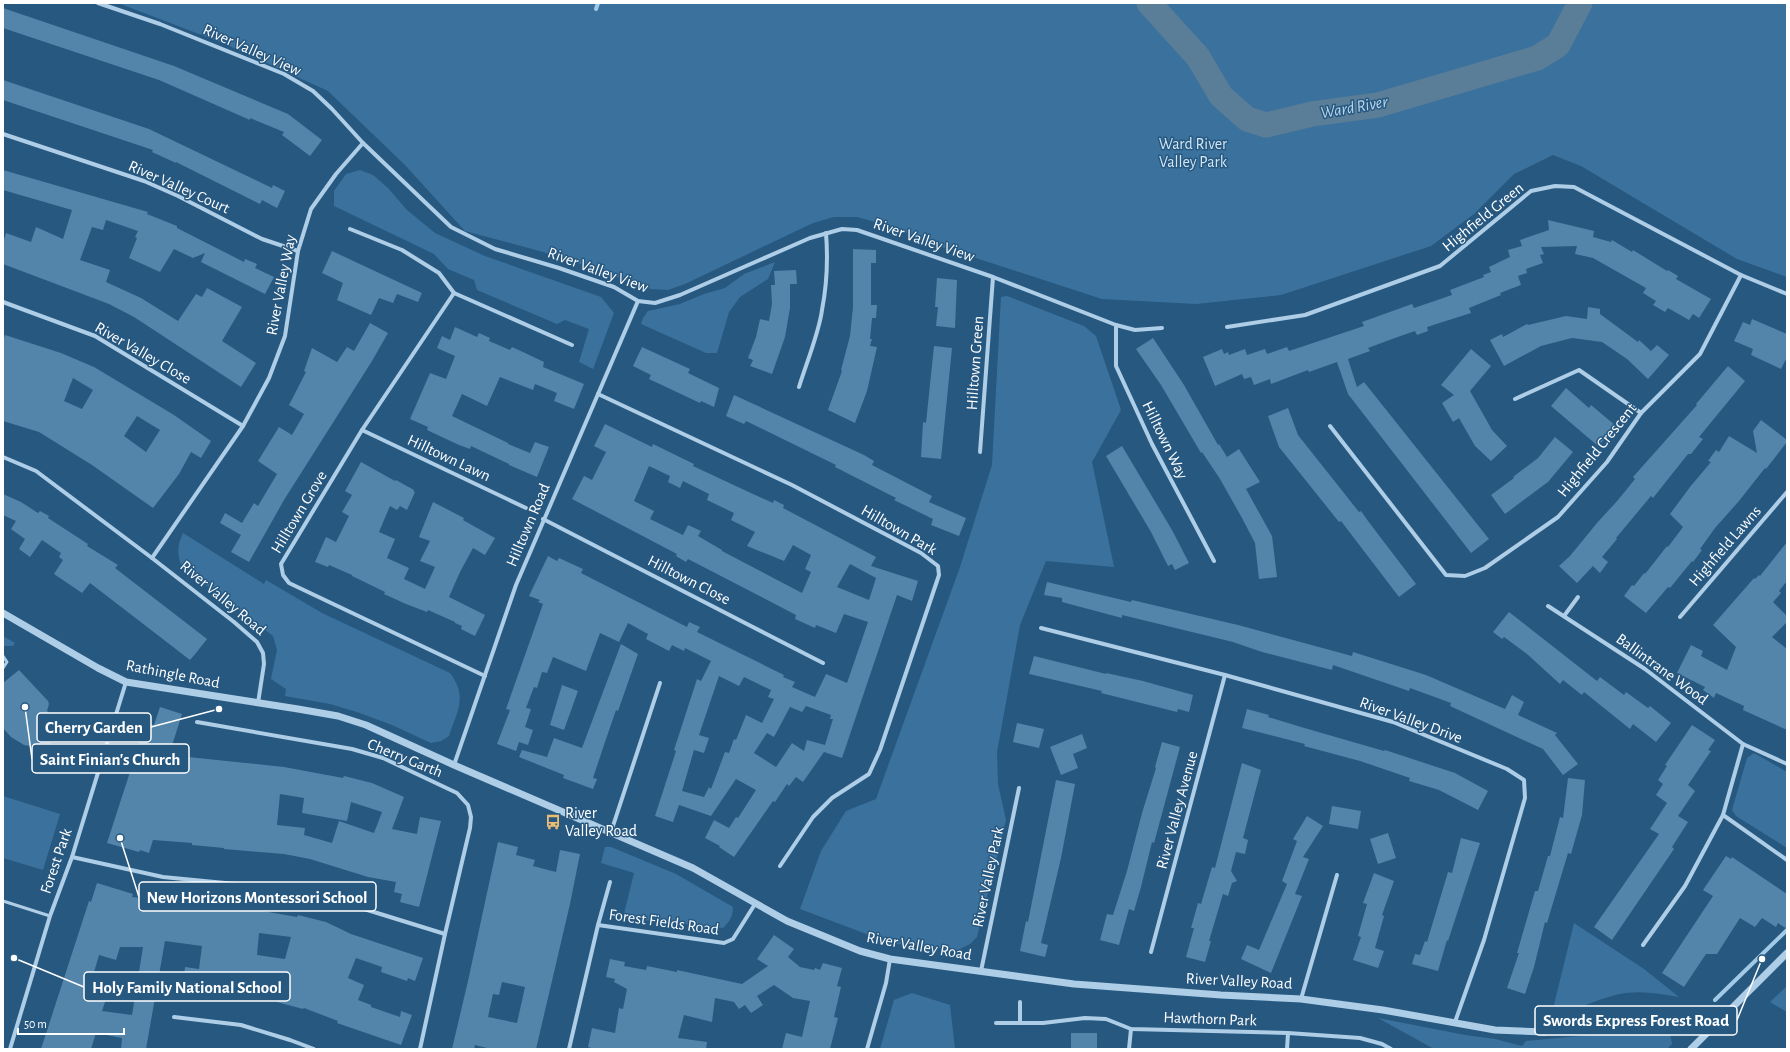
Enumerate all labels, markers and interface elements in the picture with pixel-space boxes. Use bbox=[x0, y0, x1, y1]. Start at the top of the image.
street label: River Valley View bbox=[200, 21, 304, 80]
water label: Ward River bbox=[1319, 93, 1389, 121]
park label: Ward River Valley Park bbox=[1159, 136, 1228, 171]
street label: River Valley Court bbox=[126, 158, 232, 217]
street label: Highfield Green bbox=[1439, 180, 1527, 254]
street label: River Valley View bbox=[871, 215, 977, 266]
street label: River Valley Way bbox=[263, 233, 300, 337]
street label: River Valley View bbox=[545, 244, 651, 297]
street label: Hilltown Green bbox=[964, 315, 986, 411]
street label: River Valley Close bbox=[92, 319, 194, 388]
street label: Hilltown Way bbox=[1138, 399, 1191, 482]
street label: Highfield Crescent bbox=[1555, 400, 1639, 500]
street label: Hilltown Lawn bbox=[405, 432, 493, 484]
street label: Hilltown Grove bbox=[268, 468, 330, 556]
street label: Hilltown Road bbox=[503, 481, 553, 569]
street label: Hilltown Park bbox=[858, 502, 940, 558]
street label: Highfield Lawns bbox=[1686, 503, 1764, 589]
street label: Hilltown Close bbox=[645, 552, 733, 608]
street label: River Valley Road bbox=[176, 558, 269, 639]
street label: Ballintrane Wood bbox=[1613, 630, 1711, 708]
street label: Rathingle Road bbox=[125, 657, 221, 691]
street label: River Valley Drive bbox=[1357, 694, 1465, 747]
callout: Cherry Garden bbox=[37, 713, 151, 742]
text: Cherry Garden bbox=[45, 719, 143, 737]
street label: Cherry Garth bbox=[365, 736, 445, 781]
callout: Saint Finian's Church bbox=[32, 744, 189, 773]
street label: River Valley Avenue bbox=[1154, 749, 1201, 871]
text: Saint Finian's Church bbox=[40, 751, 180, 768]
place label: River Valley Road bbox=[565, 805, 637, 840]
bus stop icon: River Valley Road bbox=[544, 813, 562, 831]
street label: River Valley Park bbox=[970, 825, 1008, 929]
street label: Forest Park bbox=[37, 826, 75, 896]
callout: New Horizons Montessori School bbox=[139, 882, 376, 911]
text: New Horizons Montessori School bbox=[146, 889, 368, 906]
street label: Forest Fields Road bbox=[608, 906, 720, 938]
street label: River Valley Road bbox=[865, 929, 973, 964]
street label: River Valley Road bbox=[1185, 970, 1293, 993]
callout: Holy Family National School bbox=[84, 972, 290, 1001]
text: Holy Family National School bbox=[92, 979, 282, 997]
callout: Swords Express Forest Road bbox=[1535, 1006, 1737, 1035]
street label: Hawthorn Park bbox=[1163, 1009, 1258, 1029]
scale bar bbox=[18, 1010, 124, 1036]
text: Swords Express Forest Road bbox=[1543, 1012, 1729, 1029]
text: 50 m bbox=[24, 1018, 47, 1030]

